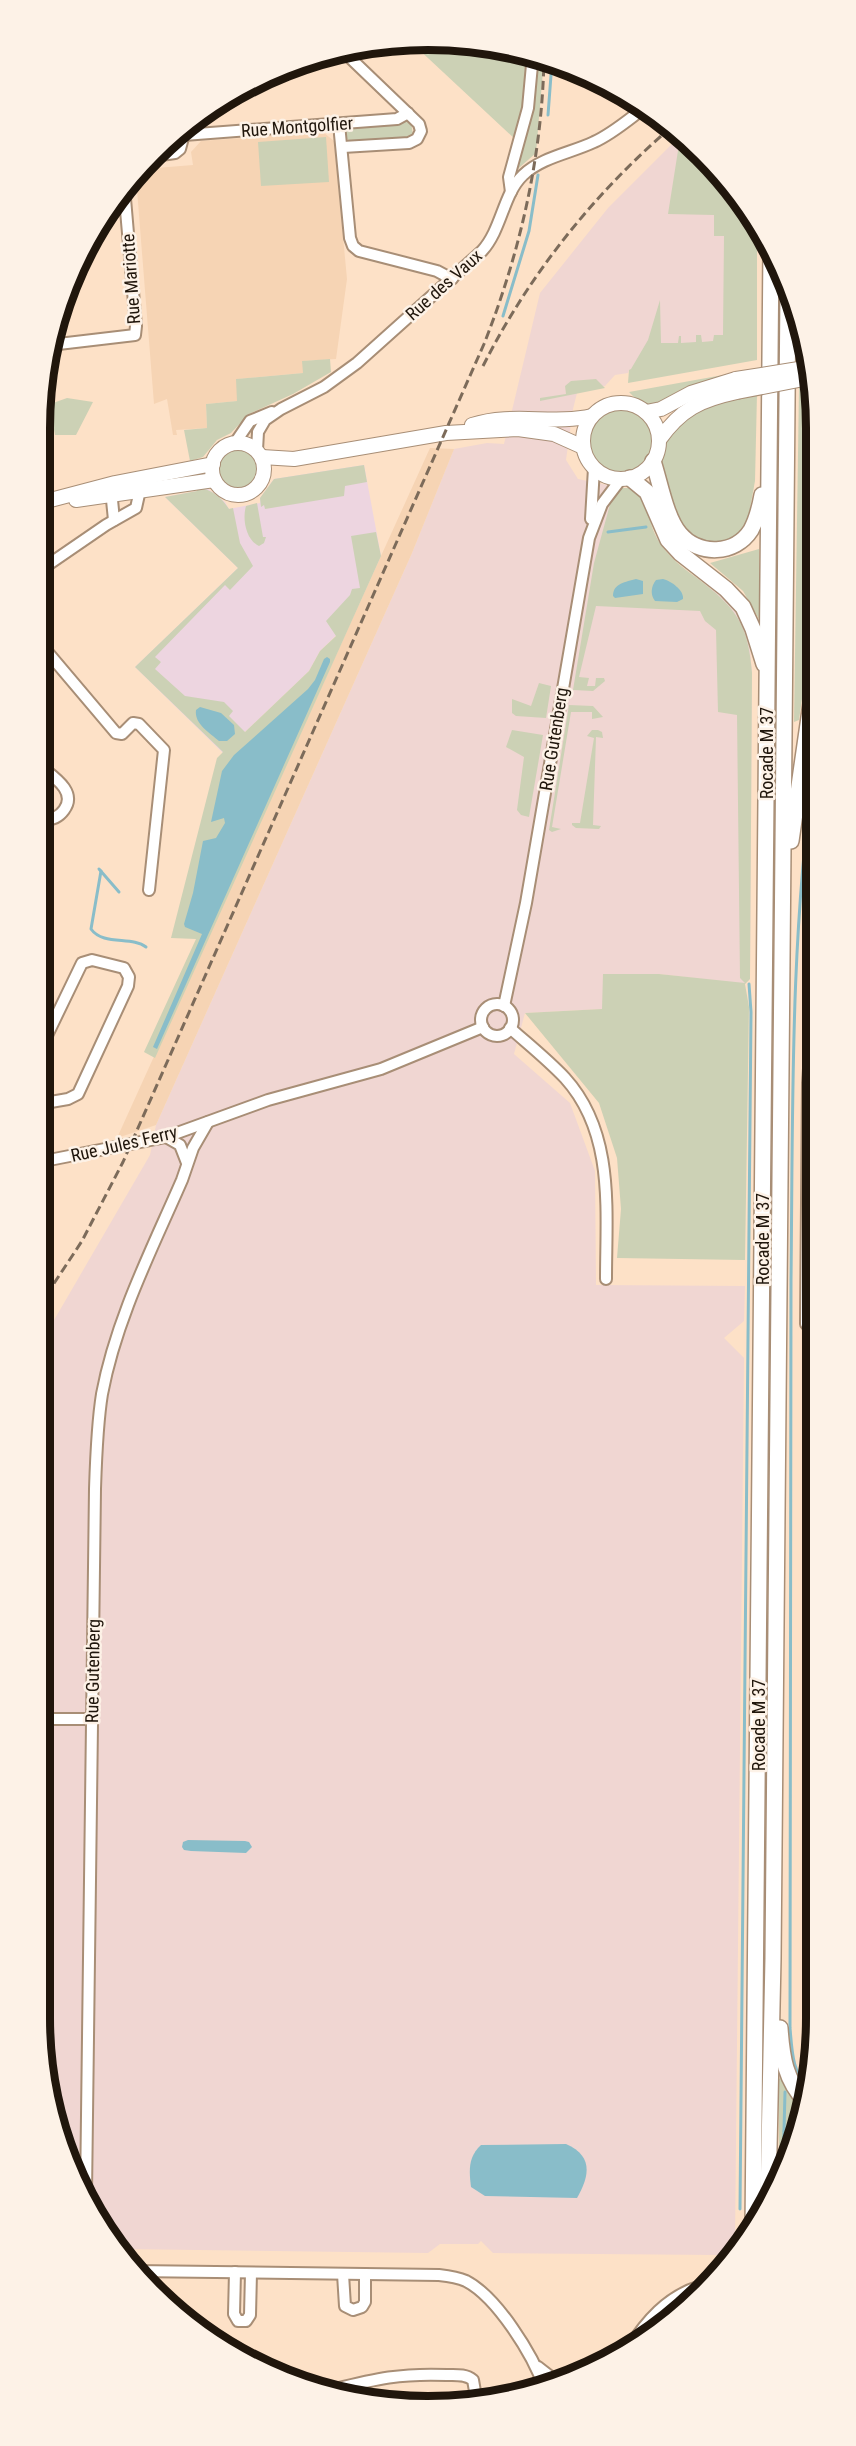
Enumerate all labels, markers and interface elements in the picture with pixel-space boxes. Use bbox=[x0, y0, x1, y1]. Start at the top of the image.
street label: Rue Montgolfier bbox=[240, 112, 354, 141]
street label: Rue Mariotte bbox=[117, 233, 144, 325]
street label: Rue des Vaux bbox=[401, 245, 486, 324]
street label: Rue Gutenberg bbox=[535, 686, 572, 792]
street label: Rocade M 37 bbox=[756, 707, 777, 799]
street label: Rue Jules Ferry bbox=[69, 1121, 180, 1166]
street label: Rocade M 37 bbox=[752, 1193, 773, 1285]
street label: Rue Gutenberg bbox=[81, 1619, 104, 1723]
street label: Rocade M 37 bbox=[748, 1679, 769, 1771]

